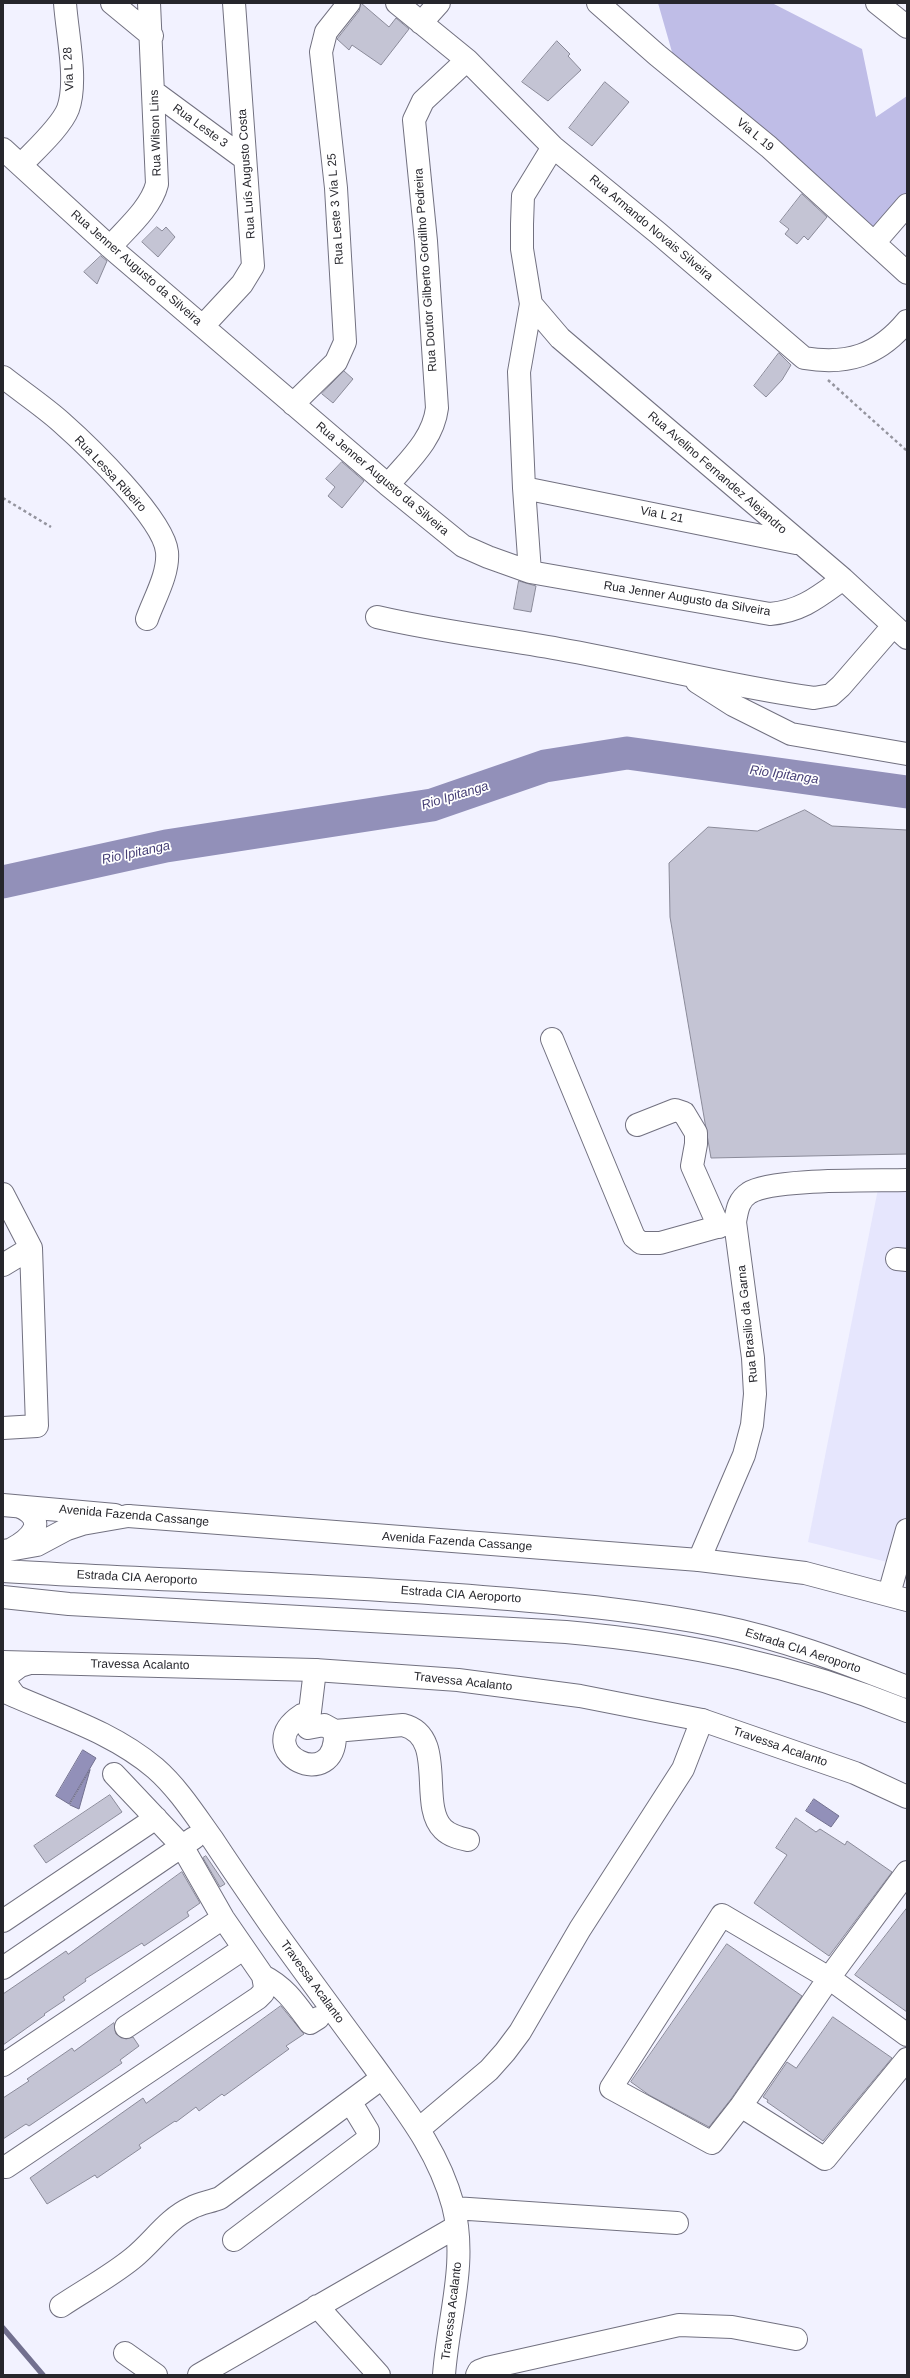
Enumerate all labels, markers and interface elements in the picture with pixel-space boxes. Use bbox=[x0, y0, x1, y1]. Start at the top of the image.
street label: Via L 28 bbox=[61, 47, 77, 91]
street label: Rua Wilson Lins bbox=[147, 89, 165, 177]
street label: Rua Leste 3 bbox=[170, 101, 230, 151]
street label: Rua Luís Augusto Costa bbox=[235, 109, 259, 239]
street label: Via L 19 bbox=[734, 115, 776, 155]
street label: Rua Leste 3 Via L 25 bbox=[325, 153, 347, 265]
street label: Rua Doutor Gilberto Gordilho Pedreira bbox=[412, 168, 440, 372]
street label: Rua Armando Novais Silveira bbox=[586, 172, 716, 284]
street label: Rua Jenner Augusto da Silveira bbox=[68, 207, 204, 329]
street label: Rua Avelino Fernandez Alejandro bbox=[645, 409, 789, 537]
street label: Rua Jenner Augusto da Silveira bbox=[313, 419, 451, 539]
street label: Rua Lessa Ribeiro bbox=[71, 433, 149, 515]
street label: Via L 21 bbox=[639, 504, 685, 526]
street label: Rua Jenner Augusto da Silveira bbox=[603, 579, 771, 619]
water label: Rio Ipitanga bbox=[749, 762, 819, 788]
water label: Rio Ipitanga bbox=[420, 778, 490, 814]
water label: Rio Ipitanga bbox=[100, 838, 172, 868]
street label: Rua Brasilio da Garna bbox=[735, 1265, 761, 1383]
street label: Avenida Fazenda Cassange bbox=[58, 1502, 210, 1530]
street label: Avenida Fazenda Cassange bbox=[381, 1530, 533, 1554]
street label: Estrada CIA Aeroporto bbox=[76, 1568, 198, 1588]
street label: Estrada CIA Aeroporto bbox=[400, 1584, 522, 1606]
street label: Estrada CIA Aeroporto bbox=[743, 1625, 863, 1677]
street label: Travessa Acalanto bbox=[90, 1657, 190, 1673]
street label: Travessa Acalanto bbox=[413, 1670, 513, 1694]
street label: Travessa Acalanto bbox=[731, 1724, 829, 1770]
street label: Travessa Acalanto bbox=[277, 1938, 347, 2026]
street label: Travessa Acalanto bbox=[439, 2261, 465, 2361]

